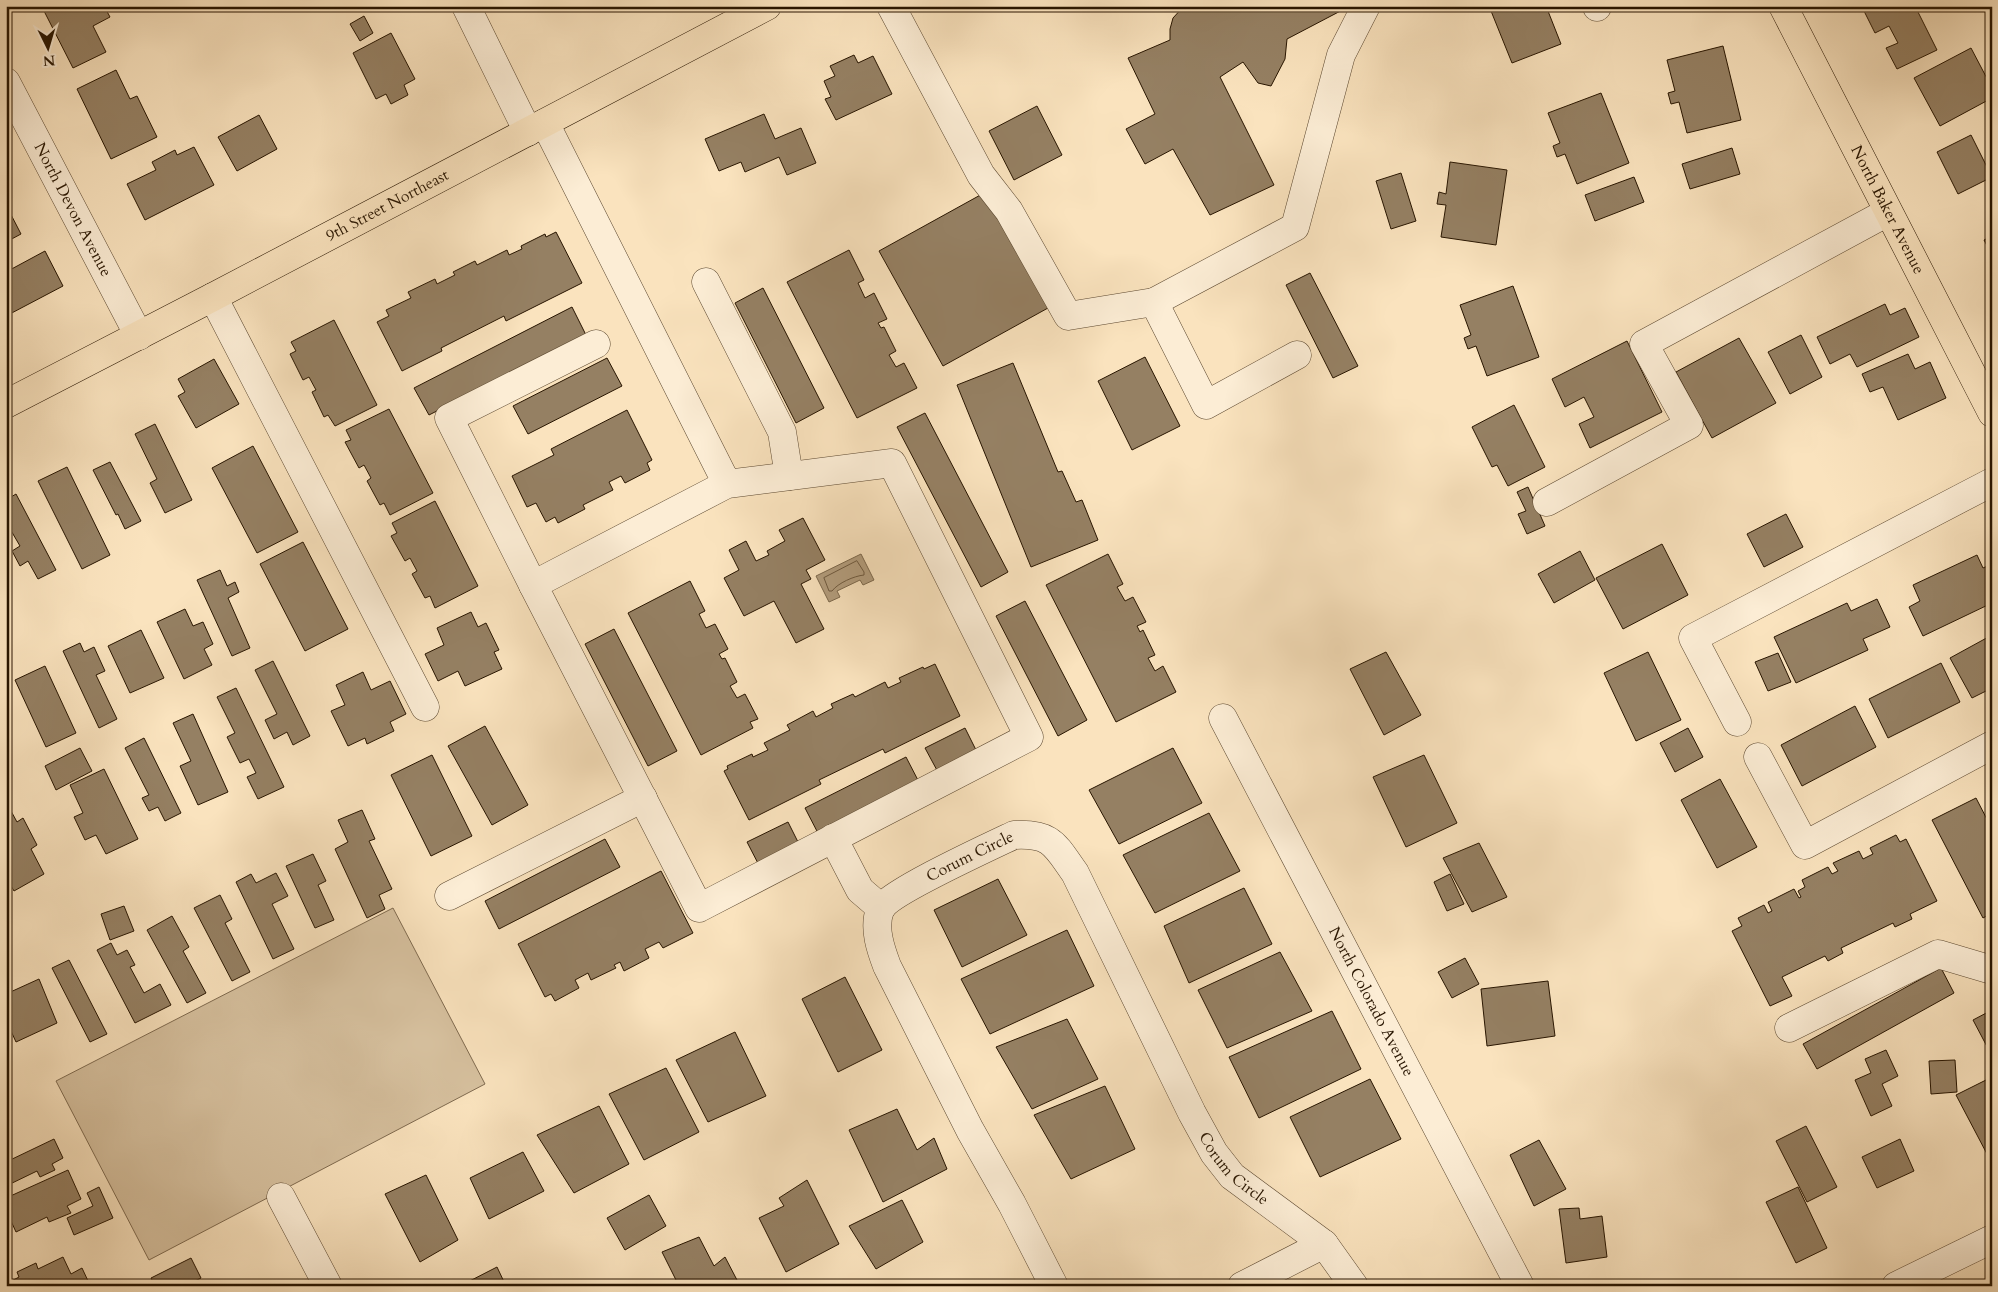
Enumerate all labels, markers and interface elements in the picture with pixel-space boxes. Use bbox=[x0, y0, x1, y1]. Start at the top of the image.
north arrow bbox=[22, 22, 72, 72]
text: N bbox=[42, 50, 56, 70]
street label: North Devon Avenue bbox=[29, 139, 117, 280]
street label: North Baker Avenue bbox=[1845, 142, 1930, 278]
street label: 9th Street Northeast bbox=[322, 164, 453, 247]
street label: Corum Circle bbox=[922, 826, 1017, 887]
street label: North Colorado Avenue bbox=[1323, 923, 1419, 1080]
street label: Corum Circle bbox=[1194, 1128, 1273, 1210]

